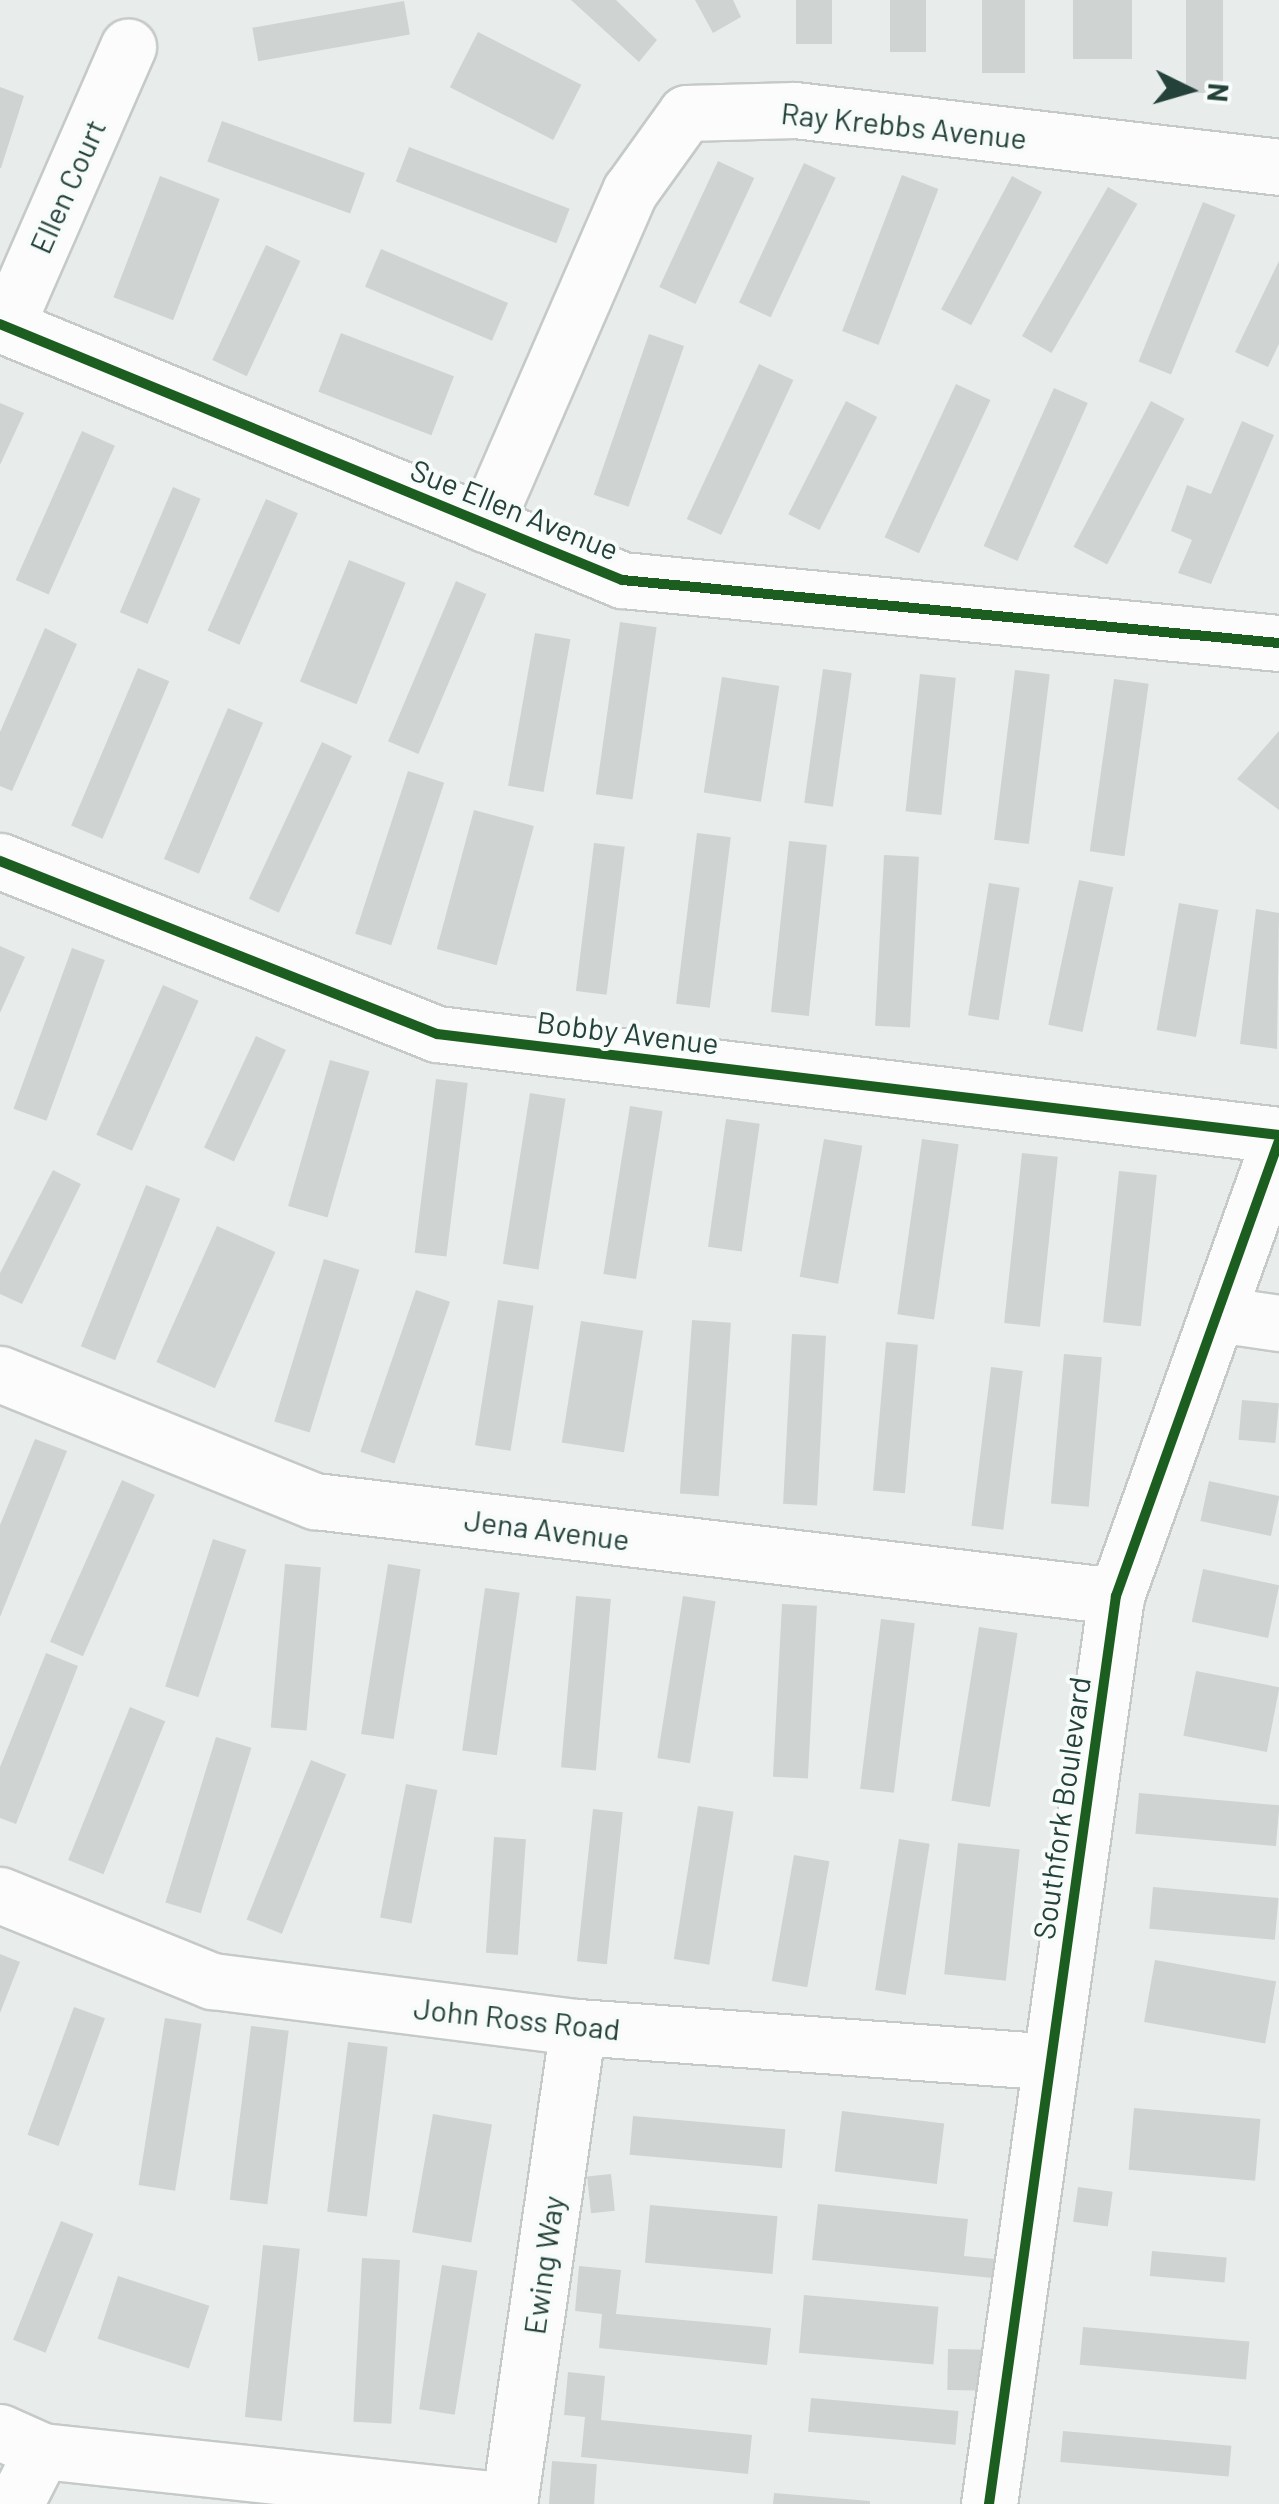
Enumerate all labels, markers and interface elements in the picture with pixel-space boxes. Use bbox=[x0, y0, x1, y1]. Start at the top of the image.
north arrow bbox=[1139, 40, 1239, 140]
text: N bbox=[1201, 82, 1237, 103]
street label: Ray Krebbs Avenue bbox=[779, 94, 1029, 156]
street label: Ellen Court bbox=[21, 113, 113, 259]
street label: Sue Ellen Avenue bbox=[406, 451, 624, 567]
street label: Bobby Avenue bbox=[535, 1003, 721, 1061]
street label: Jena Avenue bbox=[462, 1501, 632, 1557]
street label: Southfork Boulevard bbox=[1025, 1674, 1097, 1942]
street label: John Ross Road bbox=[412, 1989, 622, 2047]
street label: Ewing Way bbox=[515, 2193, 571, 2337]

